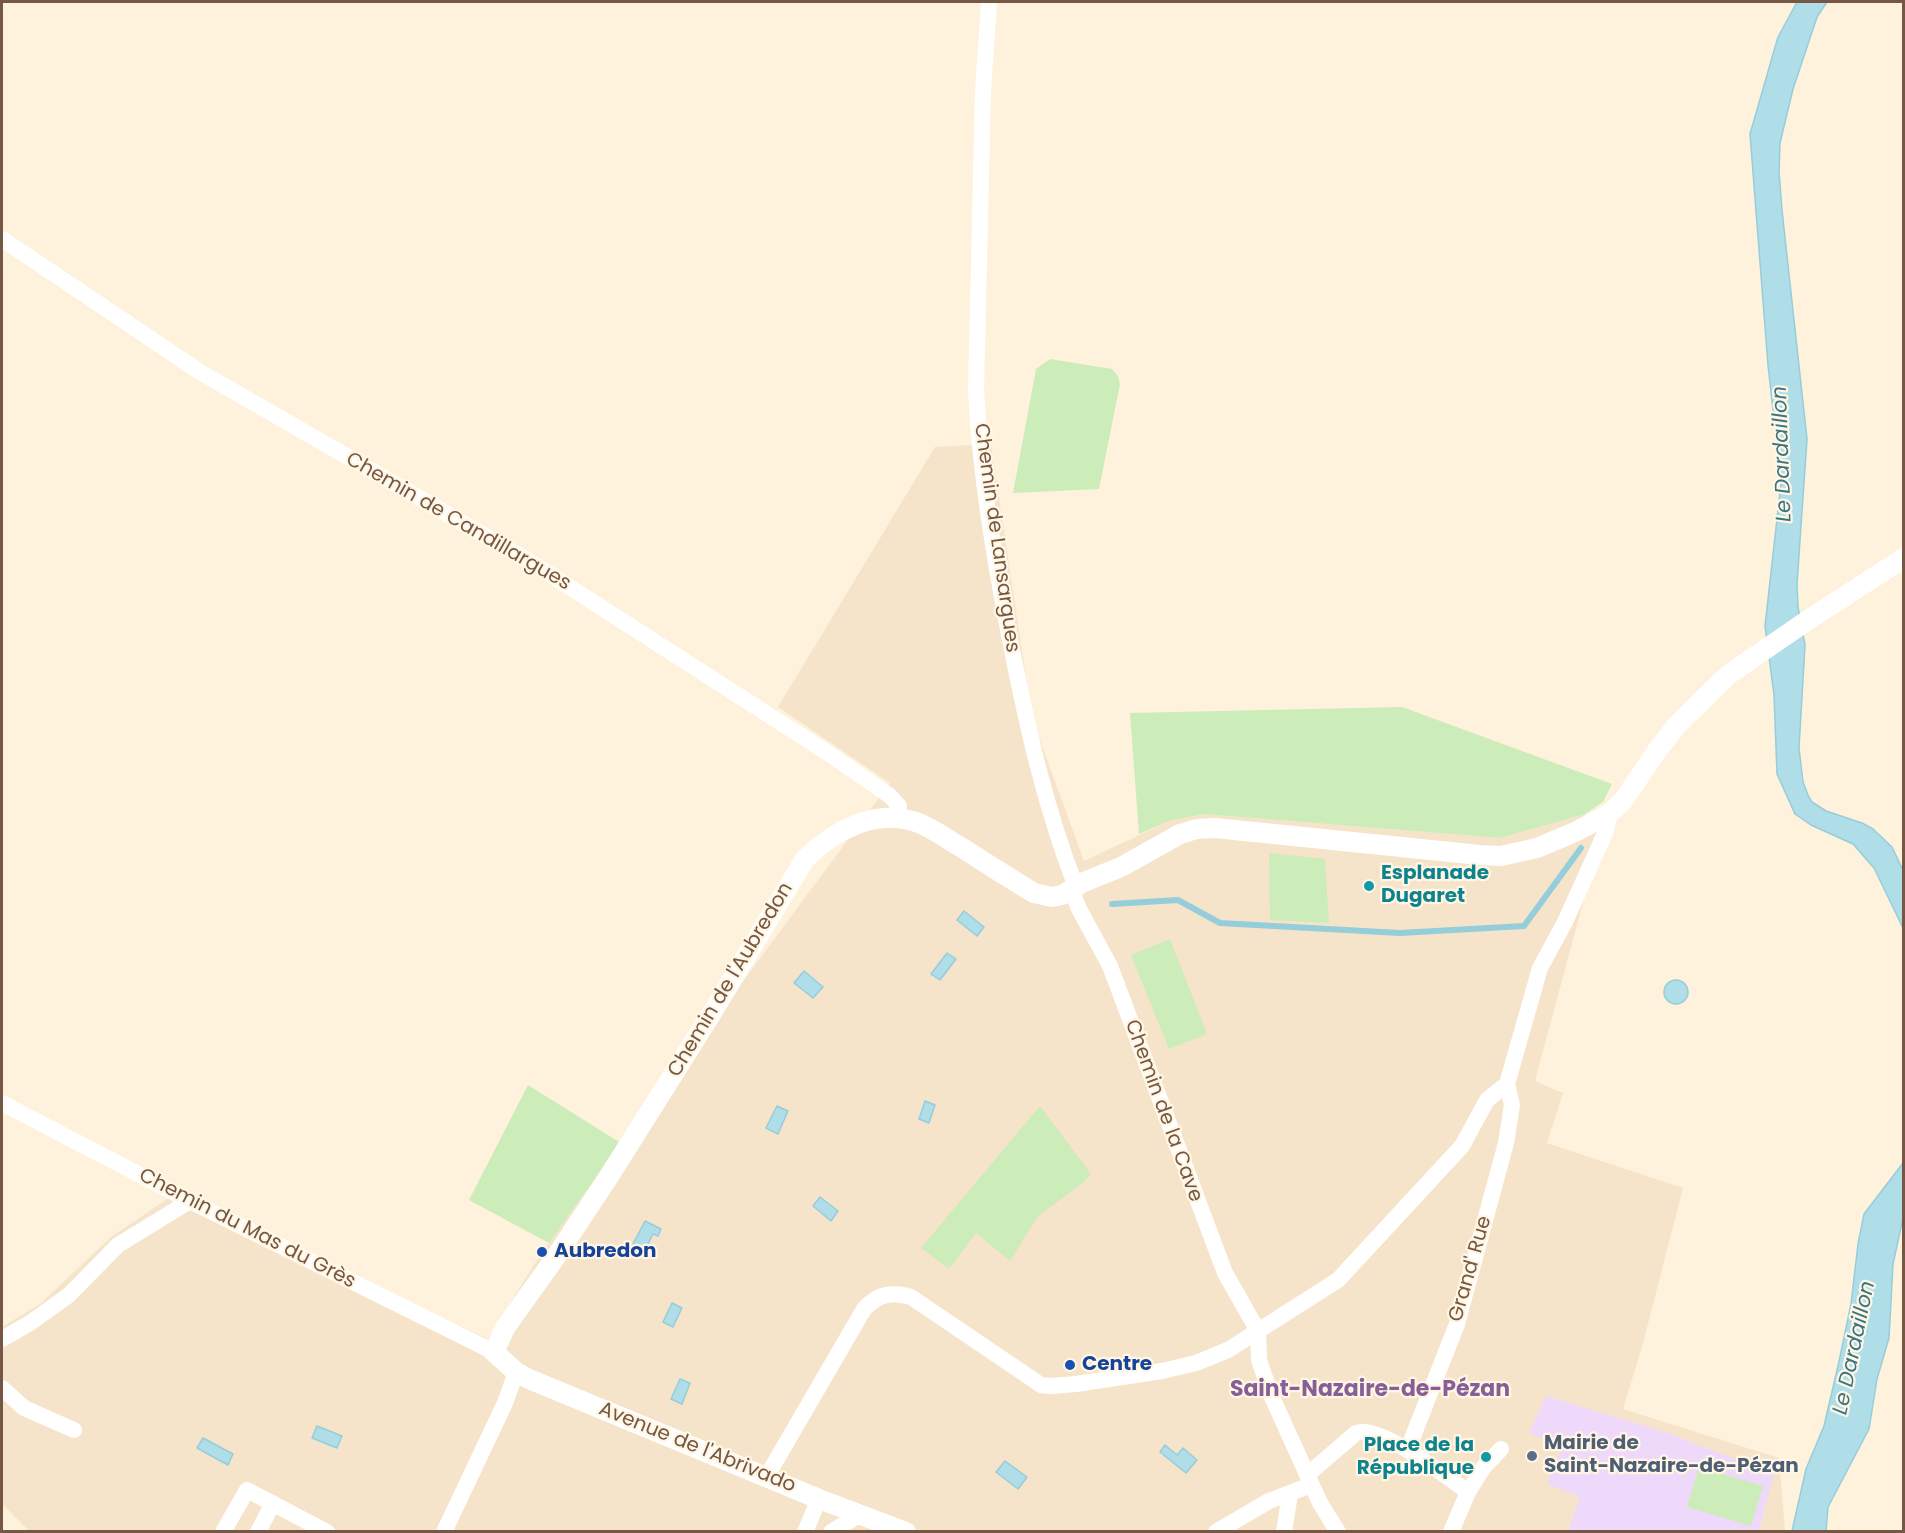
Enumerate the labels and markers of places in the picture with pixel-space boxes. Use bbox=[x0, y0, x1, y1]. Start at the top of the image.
place label: Esplanade Dugaret bbox=[1381, 862, 1489, 909]
marker: Esplanade Dugaret bbox=[1362, 879, 1376, 893]
place label: Aubredon bbox=[554, 1240, 656, 1264]
marker: Aubredon bbox=[535, 1245, 549, 1259]
place label: Centre bbox=[1082, 1353, 1152, 1377]
marker: Centre bbox=[1063, 1358, 1077, 1372]
place label: Mairie de Saint-Nazaire-de-Pézan bbox=[1544, 1432, 1799, 1479]
place label: Place de la République bbox=[1357, 1434, 1474, 1481]
marker: Mairie de Saint-Nazaire-de-Pézan bbox=[1525, 1449, 1539, 1463]
marker: Place de la République bbox=[1479, 1450, 1493, 1464]

